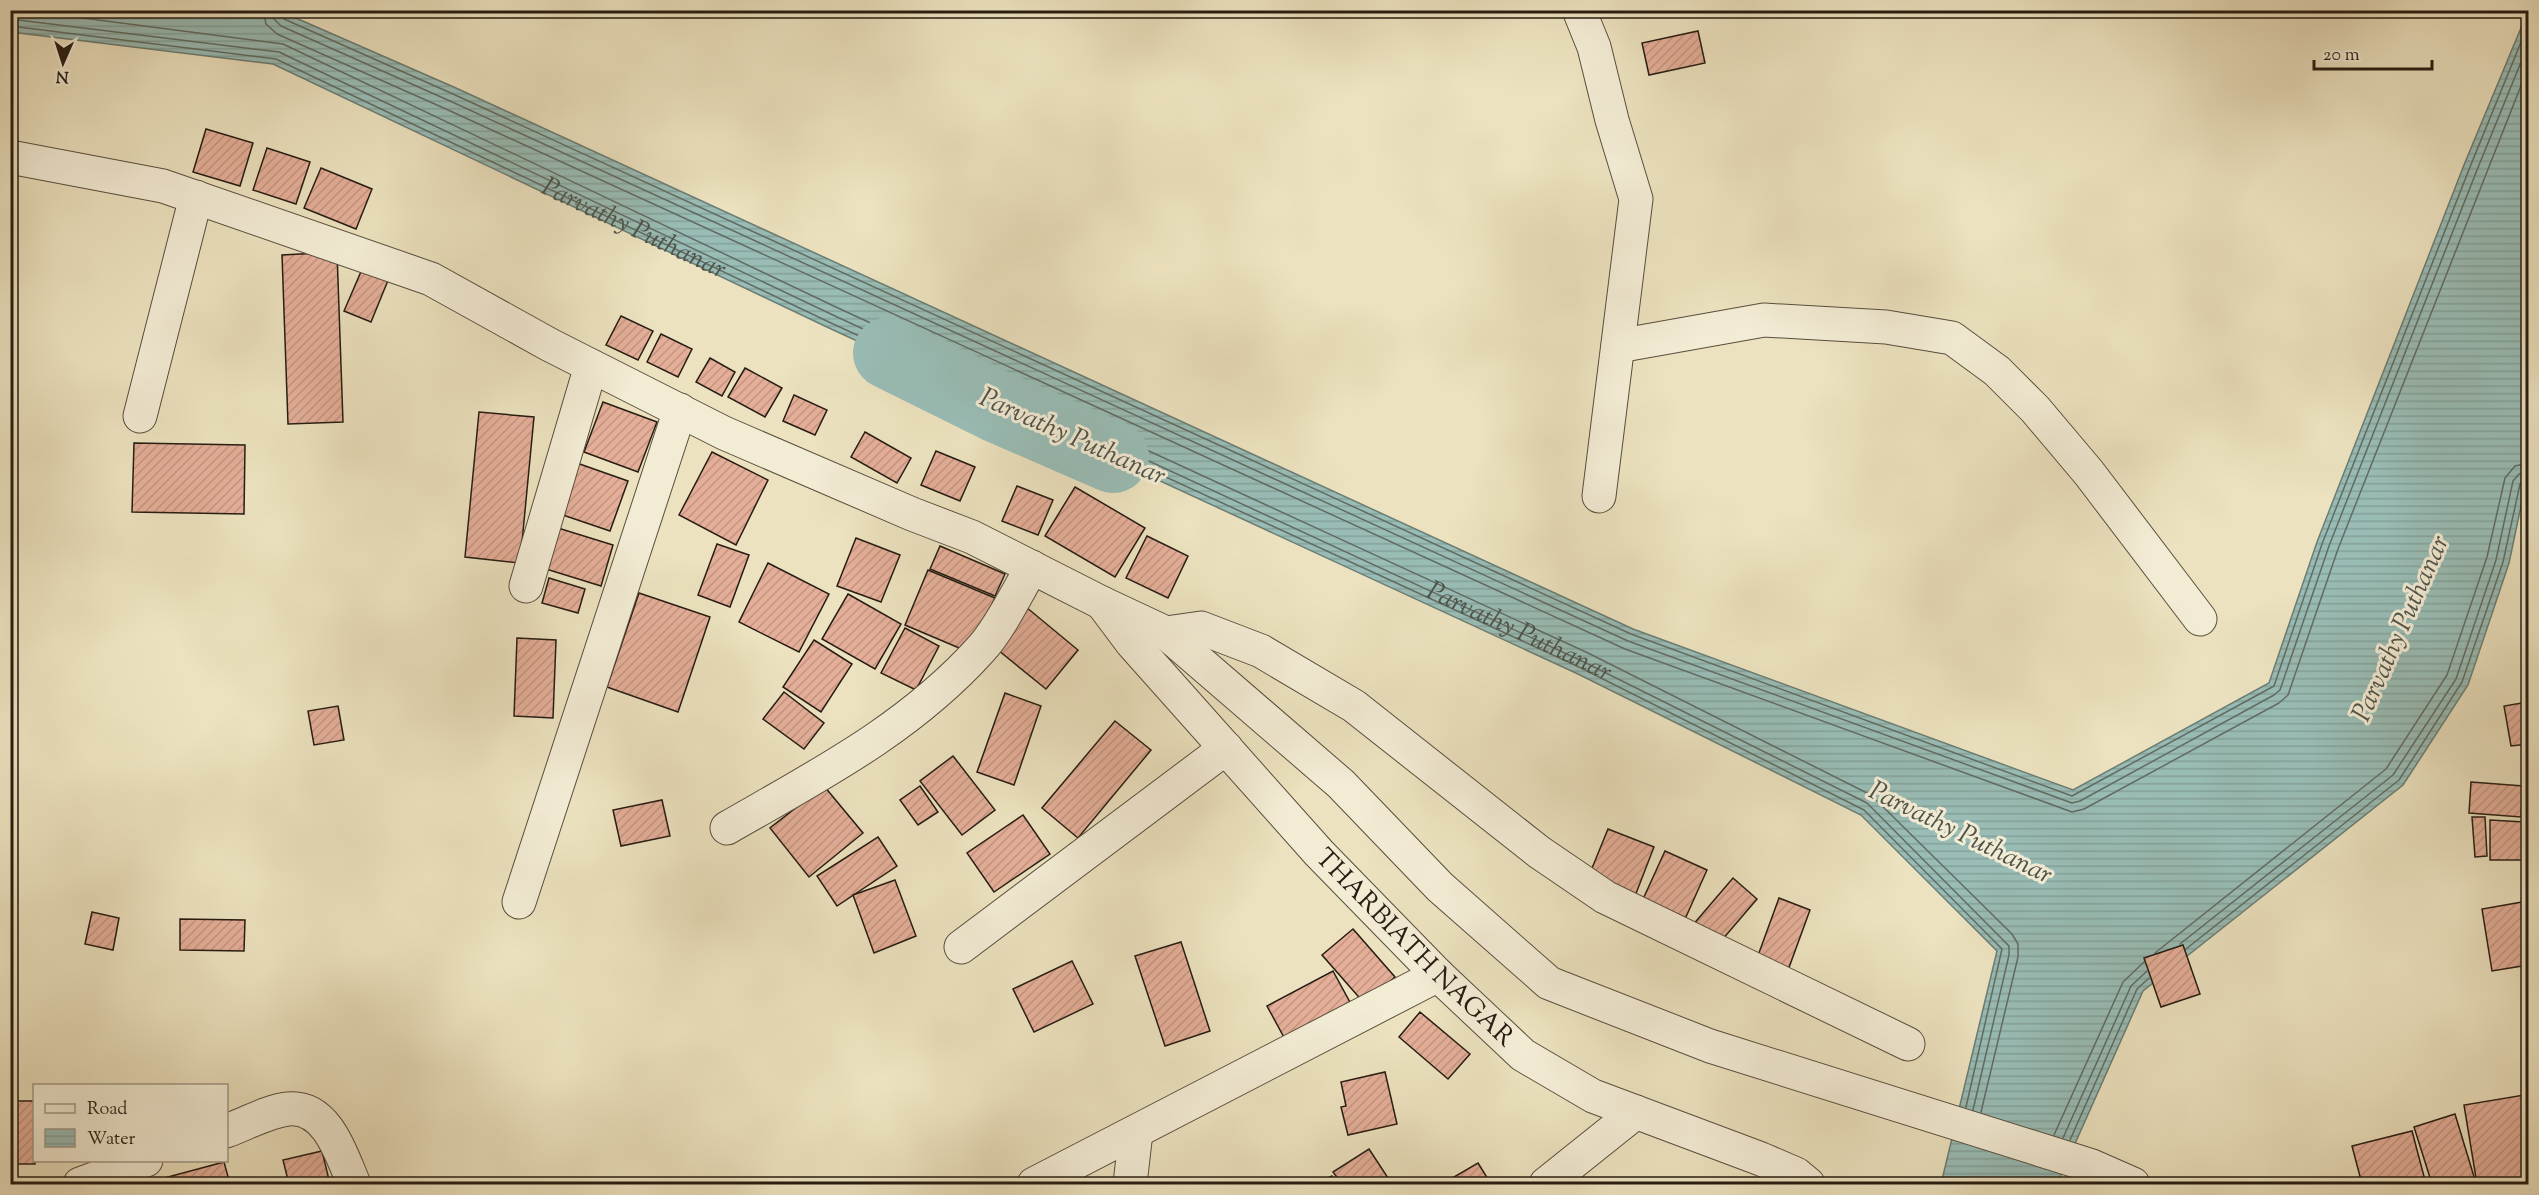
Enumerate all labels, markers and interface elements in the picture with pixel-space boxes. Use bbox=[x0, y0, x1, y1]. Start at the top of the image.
north arrow bbox=[33, 33, 93, 93]
scale bar bbox=[2314, 33, 2432, 71]
text: 20 m bbox=[2323, 43, 2360, 69]
text: N bbox=[55, 64, 69, 87]
water label: Parvathy Puthanar bbox=[535, 168, 733, 290]
water label: Parvathy Puthanar bbox=[973, 379, 1172, 497]
water label: Parvathy Puthanar bbox=[2343, 529, 2461, 728]
water label: Parvathy Puthanar bbox=[1420, 572, 1619, 692]
water label: Parvathy Puthanar bbox=[1861, 773, 2059, 896]
street label: THARBIATH NAGAR bbox=[1306, 841, 1523, 1056]
legend bbox=[33, 1084, 228, 1162]
text: Road bbox=[87, 1097, 127, 1123]
text: Water bbox=[87, 1127, 136, 1153]

